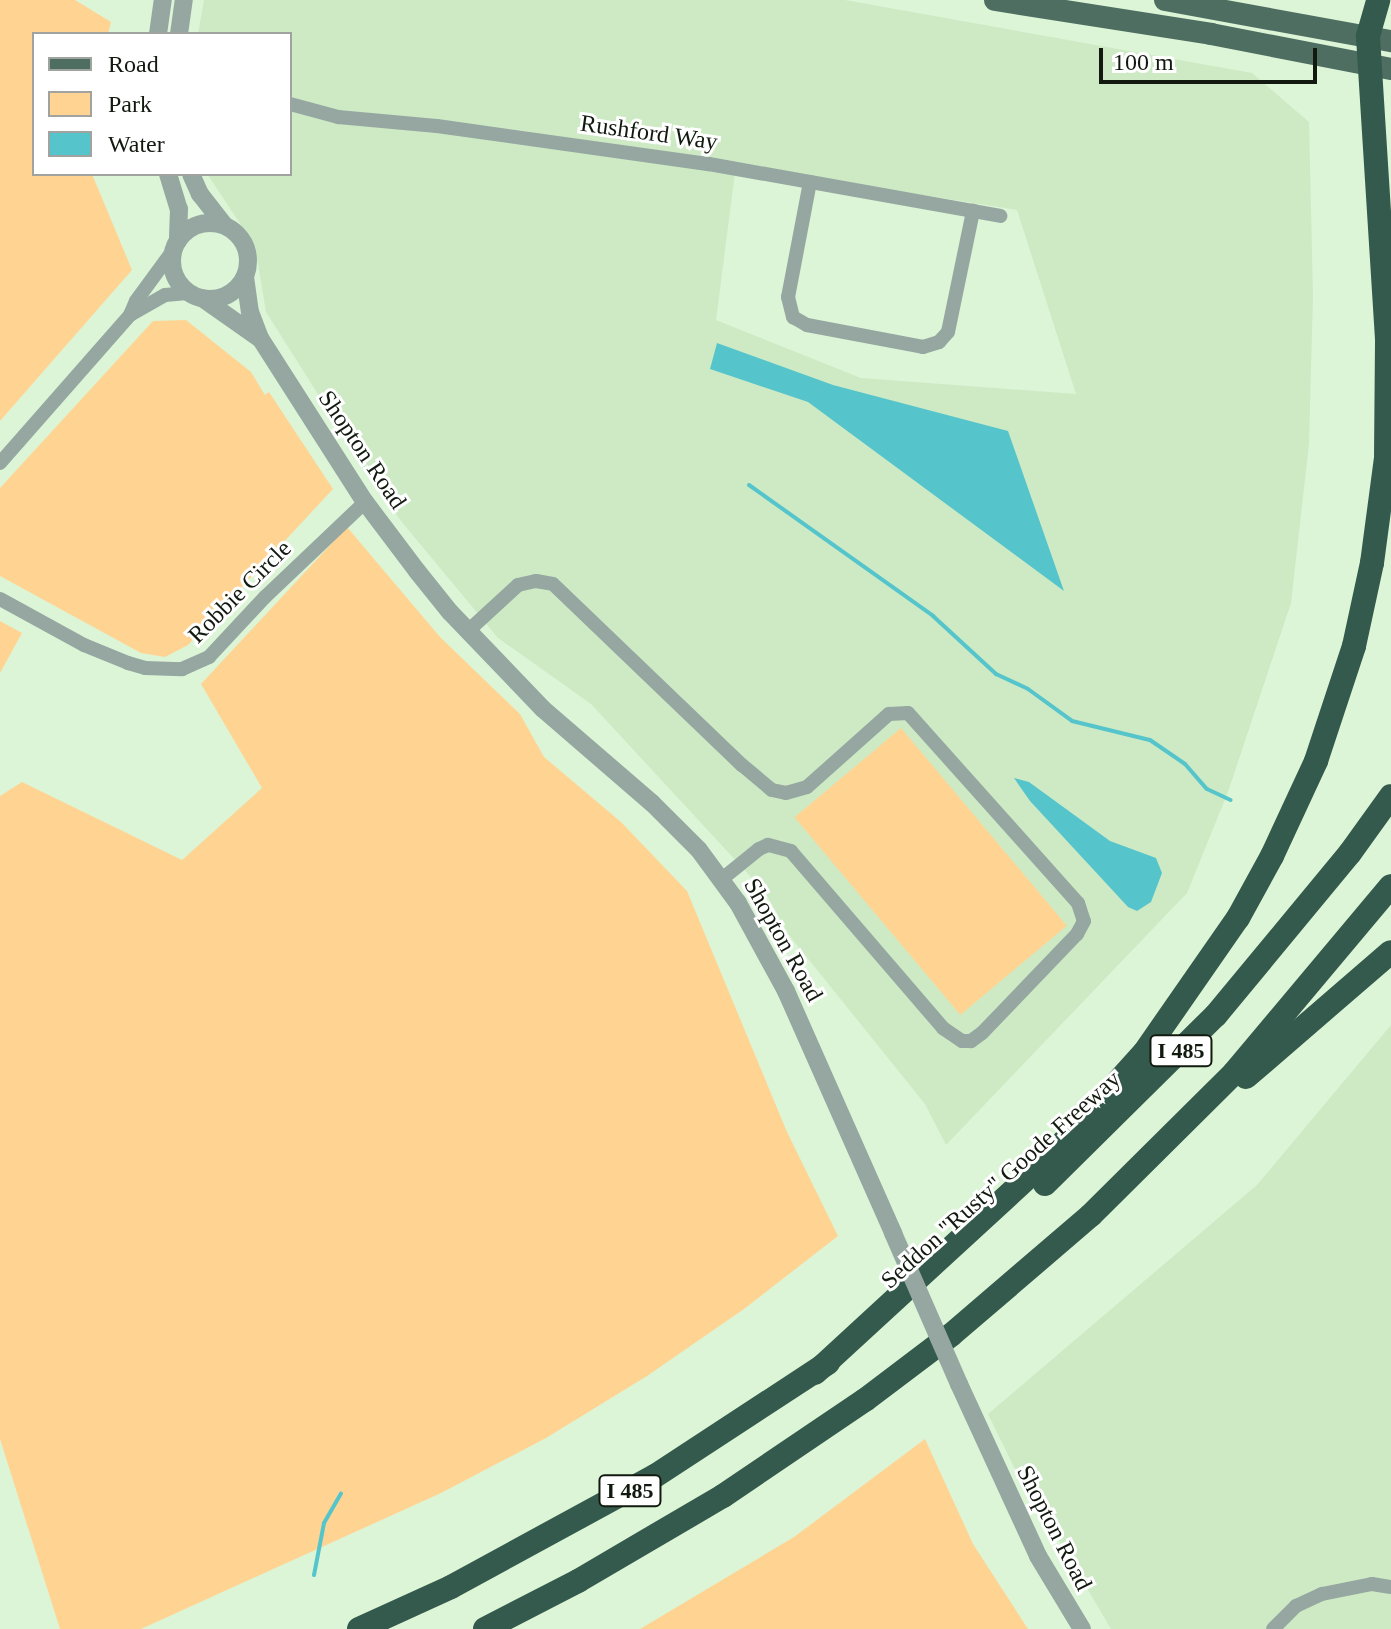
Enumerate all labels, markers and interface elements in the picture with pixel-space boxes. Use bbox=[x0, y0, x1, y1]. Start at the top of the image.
legend bbox=[32, 32, 292, 176]
scale bar bbox=[1103, 32, 1321, 82]
text: 100 m bbox=[1113, 49, 1174, 75]
text: Road bbox=[108, 51, 159, 77]
text: Park bbox=[108, 91, 152, 117]
street label: Rushford Way bbox=[578, 109, 720, 157]
text: Water bbox=[108, 131, 165, 157]
street label: Shopton Road bbox=[312, 385, 412, 515]
street label: Robbie Circle bbox=[182, 534, 298, 650]
street label: Shopton Road bbox=[737, 873, 829, 1007]
road number: I 485 bbox=[1149, 1033, 1213, 1069]
street label: Seddon "Rusty" Goode Freeway bbox=[875, 1065, 1127, 1295]
street label: Shopton Road bbox=[1010, 1461, 1098, 1595]
road number: I 485 bbox=[598, 1473, 662, 1509]

